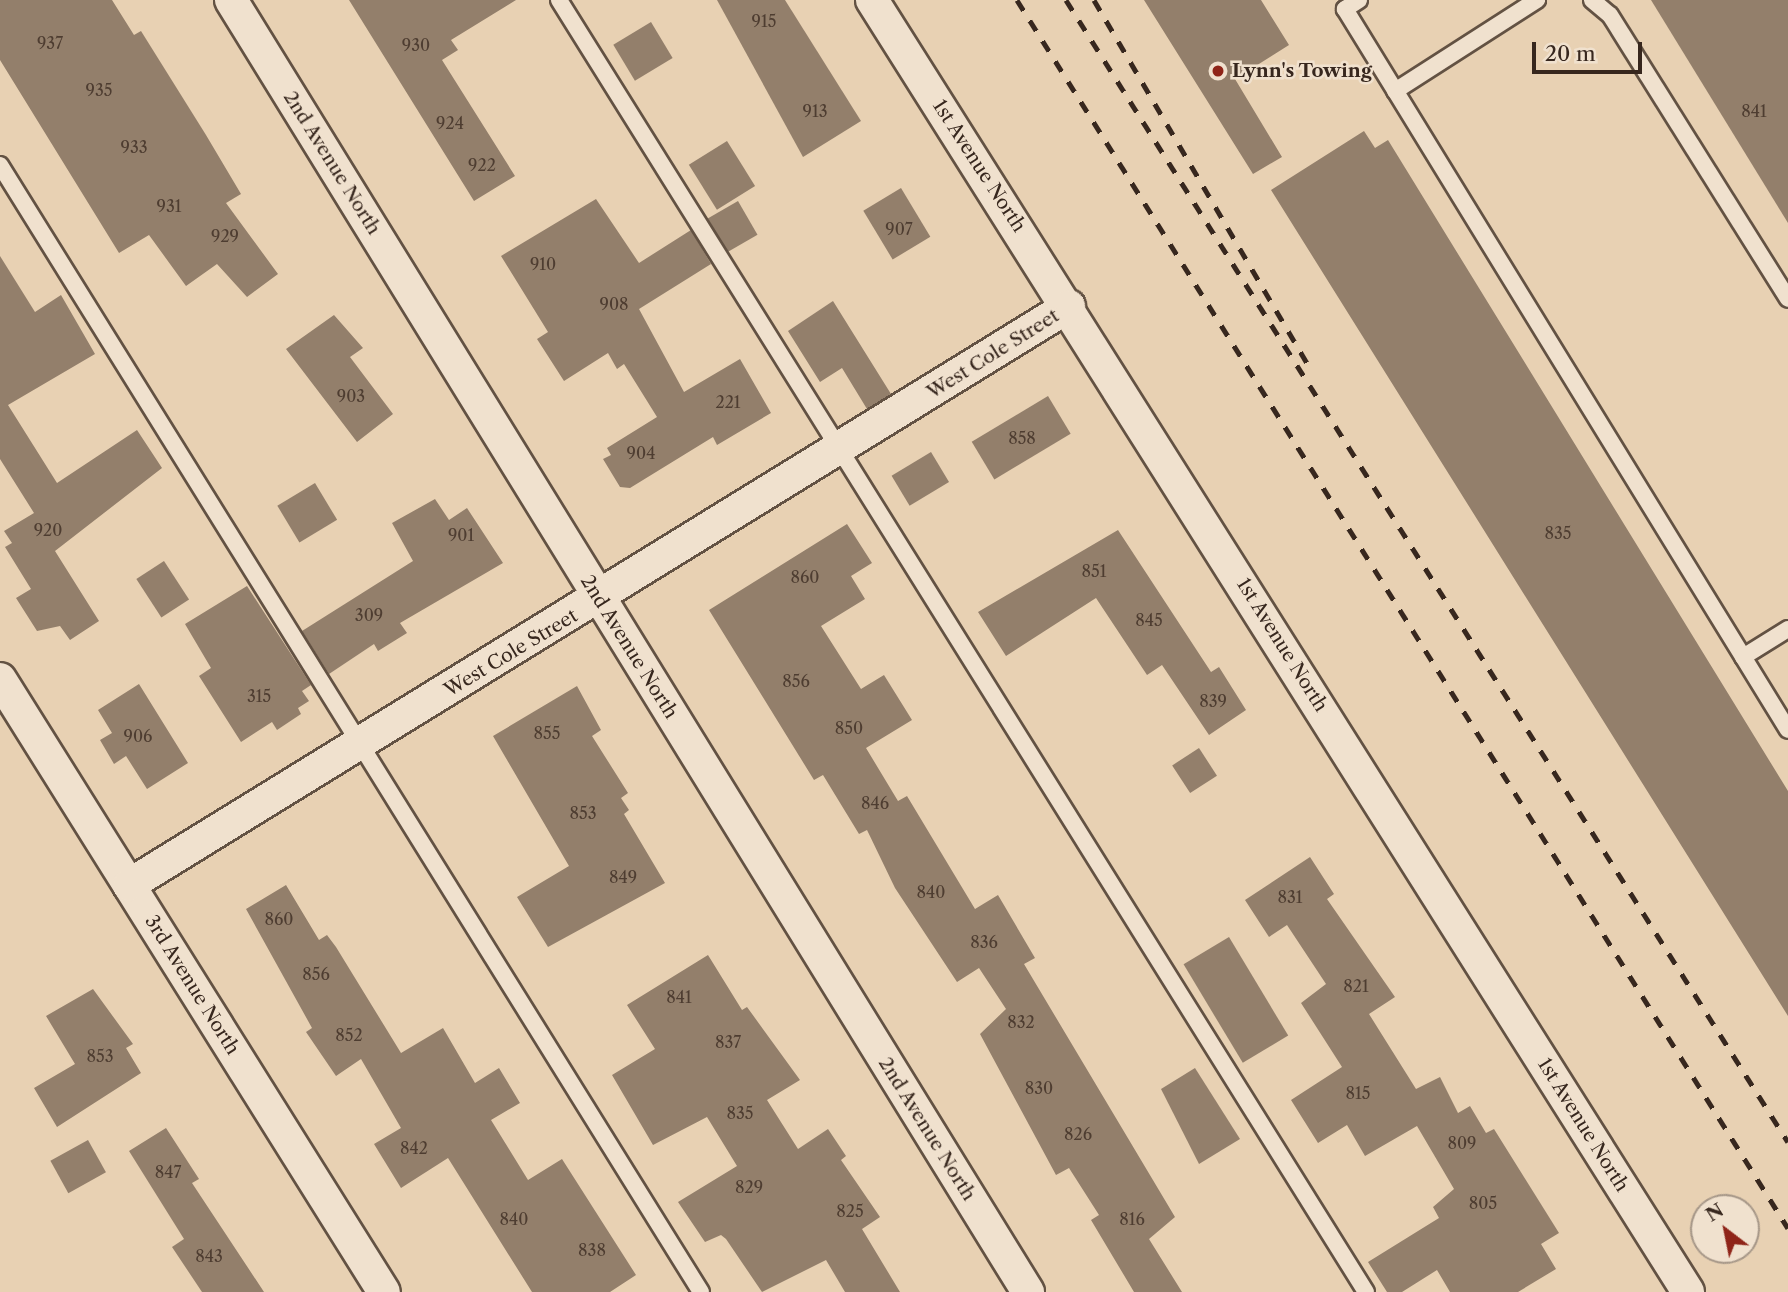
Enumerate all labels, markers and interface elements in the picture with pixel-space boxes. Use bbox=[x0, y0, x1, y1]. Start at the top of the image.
house number: 915 bbox=[752, 11, 776, 31]
scale bar bbox=[1536, 28, 1646, 72]
house number: 937 bbox=[37, 33, 63, 53]
house number: 930 bbox=[402, 35, 430, 55]
text: 20 m bbox=[1545, 41, 1596, 66]
place label: Lynn's Towing bbox=[1232, 60, 1372, 82]
marker: Lynn's Towing bbox=[1210, 63, 1226, 79]
house number: 935 bbox=[86, 80, 112, 100]
street label: 2nd Avenue North bbox=[278, 87, 386, 239]
street label: 1st Avenue North bbox=[928, 95, 1030, 237]
house number: 913 bbox=[803, 101, 827, 121]
house number: 841 bbox=[1741, 101, 1767, 121]
house number: 924 bbox=[436, 113, 464, 133]
house number: 933 bbox=[121, 137, 147, 157]
house number: 922 bbox=[468, 155, 496, 175]
house number: 931 bbox=[157, 196, 181, 216]
house number: 907 bbox=[885, 219, 913, 239]
house number: 929 bbox=[211, 226, 239, 246]
house number: 910 bbox=[530, 254, 556, 274]
house number: 908 bbox=[600, 294, 628, 314]
street label: West Cole Street bbox=[923, 304, 1063, 404]
house number: 903 bbox=[337, 386, 365, 406]
house number: 221 bbox=[715, 392, 741, 412]
house number: 858 bbox=[1008, 428, 1036, 448]
house number: 904 bbox=[627, 443, 655, 463]
house number: 920 bbox=[34, 520, 62, 540]
house number: 835 bbox=[1545, 523, 1571, 543]
house number: 901 bbox=[448, 525, 474, 545]
house number: 851 bbox=[1082, 561, 1106, 581]
house number: 860 bbox=[791, 567, 819, 587]
street label: 2nd Avenue North bbox=[575, 571, 683, 723]
street label: 1st Avenue North bbox=[1232, 574, 1332, 716]
street label: West Cole Street bbox=[440, 604, 582, 702]
house number: 309 bbox=[355, 605, 383, 625]
house number: 845 bbox=[1135, 610, 1163, 630]
house number: 856 bbox=[782, 671, 810, 691]
house number: 315 bbox=[247, 686, 271, 706]
house number: 839 bbox=[1199, 691, 1227, 711]
house number: 850 bbox=[835, 718, 863, 738]
house number: 855 bbox=[534, 723, 560, 743]
house number: 906 bbox=[124, 726, 152, 746]
house number: 846 bbox=[861, 793, 889, 813]
house number: 853 bbox=[570, 803, 596, 823]
house number: 849 bbox=[609, 867, 637, 887]
house number: 840 bbox=[917, 882, 945, 902]
house number: 831 bbox=[1277, 887, 1303, 907]
house number: 860 bbox=[265, 909, 293, 929]
street label: 3rd Avenue North bbox=[140, 911, 244, 1059]
house number: 836 bbox=[970, 932, 998, 952]
house number: 856 bbox=[302, 964, 330, 984]
house number: 821 bbox=[1343, 976, 1369, 996]
house number: 841 bbox=[666, 987, 692, 1007]
house number: 832 bbox=[1007, 1012, 1035, 1032]
house number: 852 bbox=[335, 1025, 363, 1045]
house number: 837 bbox=[715, 1032, 741, 1052]
house number: 853 bbox=[87, 1046, 113, 1066]
street label: 2nd Avenue North bbox=[873, 1053, 981, 1205]
street label: 1st Avenue North bbox=[1533, 1054, 1633, 1196]
house number: 830 bbox=[1025, 1078, 1053, 1098]
house number: 815 bbox=[1346, 1083, 1370, 1103]
house number: 835 bbox=[727, 1103, 753, 1123]
house number: 826 bbox=[1064, 1124, 1092, 1144]
house number: 809 bbox=[1448, 1133, 1476, 1153]
house number: 842 bbox=[400, 1138, 428, 1158]
house number: 847 bbox=[155, 1162, 181, 1182]
house number: 829 bbox=[735, 1177, 763, 1197]
house number: 805 bbox=[1469, 1193, 1497, 1213]
north arrow bbox=[1690, 1194, 1760, 1264]
text: N bbox=[1702, 1198, 1728, 1227]
house number: 825 bbox=[836, 1201, 864, 1221]
house number: 840 bbox=[500, 1209, 528, 1229]
house number: 816 bbox=[1119, 1209, 1145, 1229]
house number: 838 bbox=[578, 1240, 606, 1260]
house number: 843 bbox=[195, 1246, 223, 1266]

